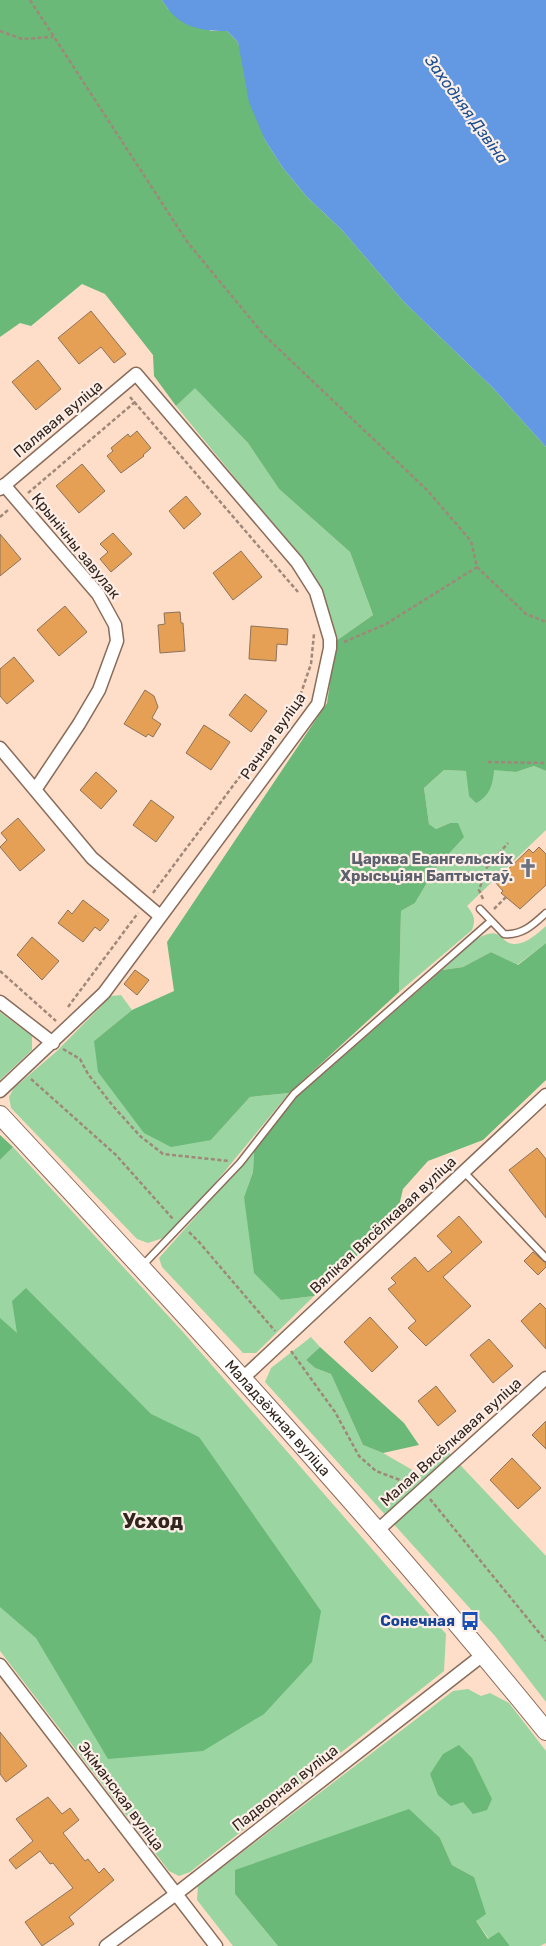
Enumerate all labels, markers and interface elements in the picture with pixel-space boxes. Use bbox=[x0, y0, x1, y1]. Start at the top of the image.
water label: Заходняя Дзвіна bbox=[420, 51, 512, 167]
street label: Палявая вуліца bbox=[10, 377, 106, 461]
street label: Крынічны завулак bbox=[28, 490, 124, 602]
street label: Рачная вуліца bbox=[237, 689, 309, 783]
place label: Царква Евангельскіх Хрысьціян Баптыстаў. bbox=[341, 850, 513, 885]
church icon: Царква Евангельскіх Хрысьціян Баптыстаў. bbox=[517, 857, 539, 879]
street label: Вялікая Вясёлкавая вуліца bbox=[306, 1153, 460, 1297]
street label: Маладзёжная вуліца bbox=[221, 1356, 334, 1480]
street label: Малая Вясёлкавая вуліца bbox=[377, 1374, 525, 1510]
district label: Усход bbox=[123, 1509, 183, 1533]
bus stop icon: Сонечная bbox=[459, 1610, 481, 1632]
place label: Сонечная bbox=[380, 1612, 455, 1630]
street label: Экіманская вуліца bbox=[74, 1738, 168, 1854]
street label: Падворная вуліца bbox=[229, 1741, 341, 1835]

